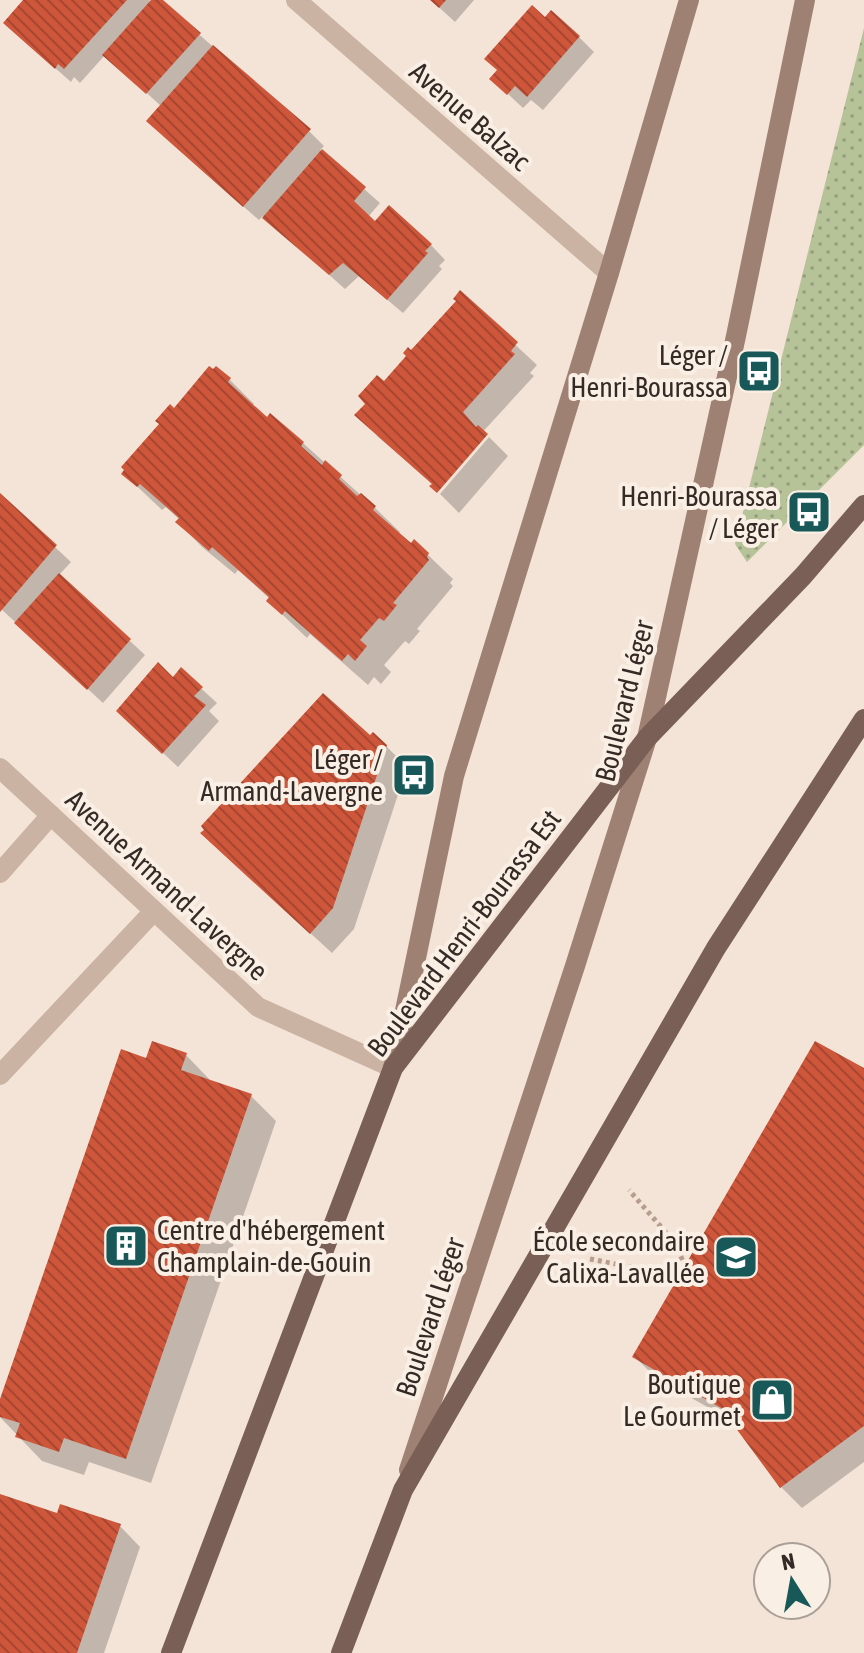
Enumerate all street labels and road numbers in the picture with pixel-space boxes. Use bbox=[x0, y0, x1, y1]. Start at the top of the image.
street label: Avenue Balzac bbox=[403, 55, 537, 177]
street label: Boulevard Léger bbox=[588, 616, 660, 785]
street label: Avenue Armand-Lavergne bbox=[60, 783, 274, 987]
street label: Boulevard Henri-Bourassa Est bbox=[361, 803, 567, 1063]
street label: Boulevard Léger bbox=[389, 1233, 471, 1400]

